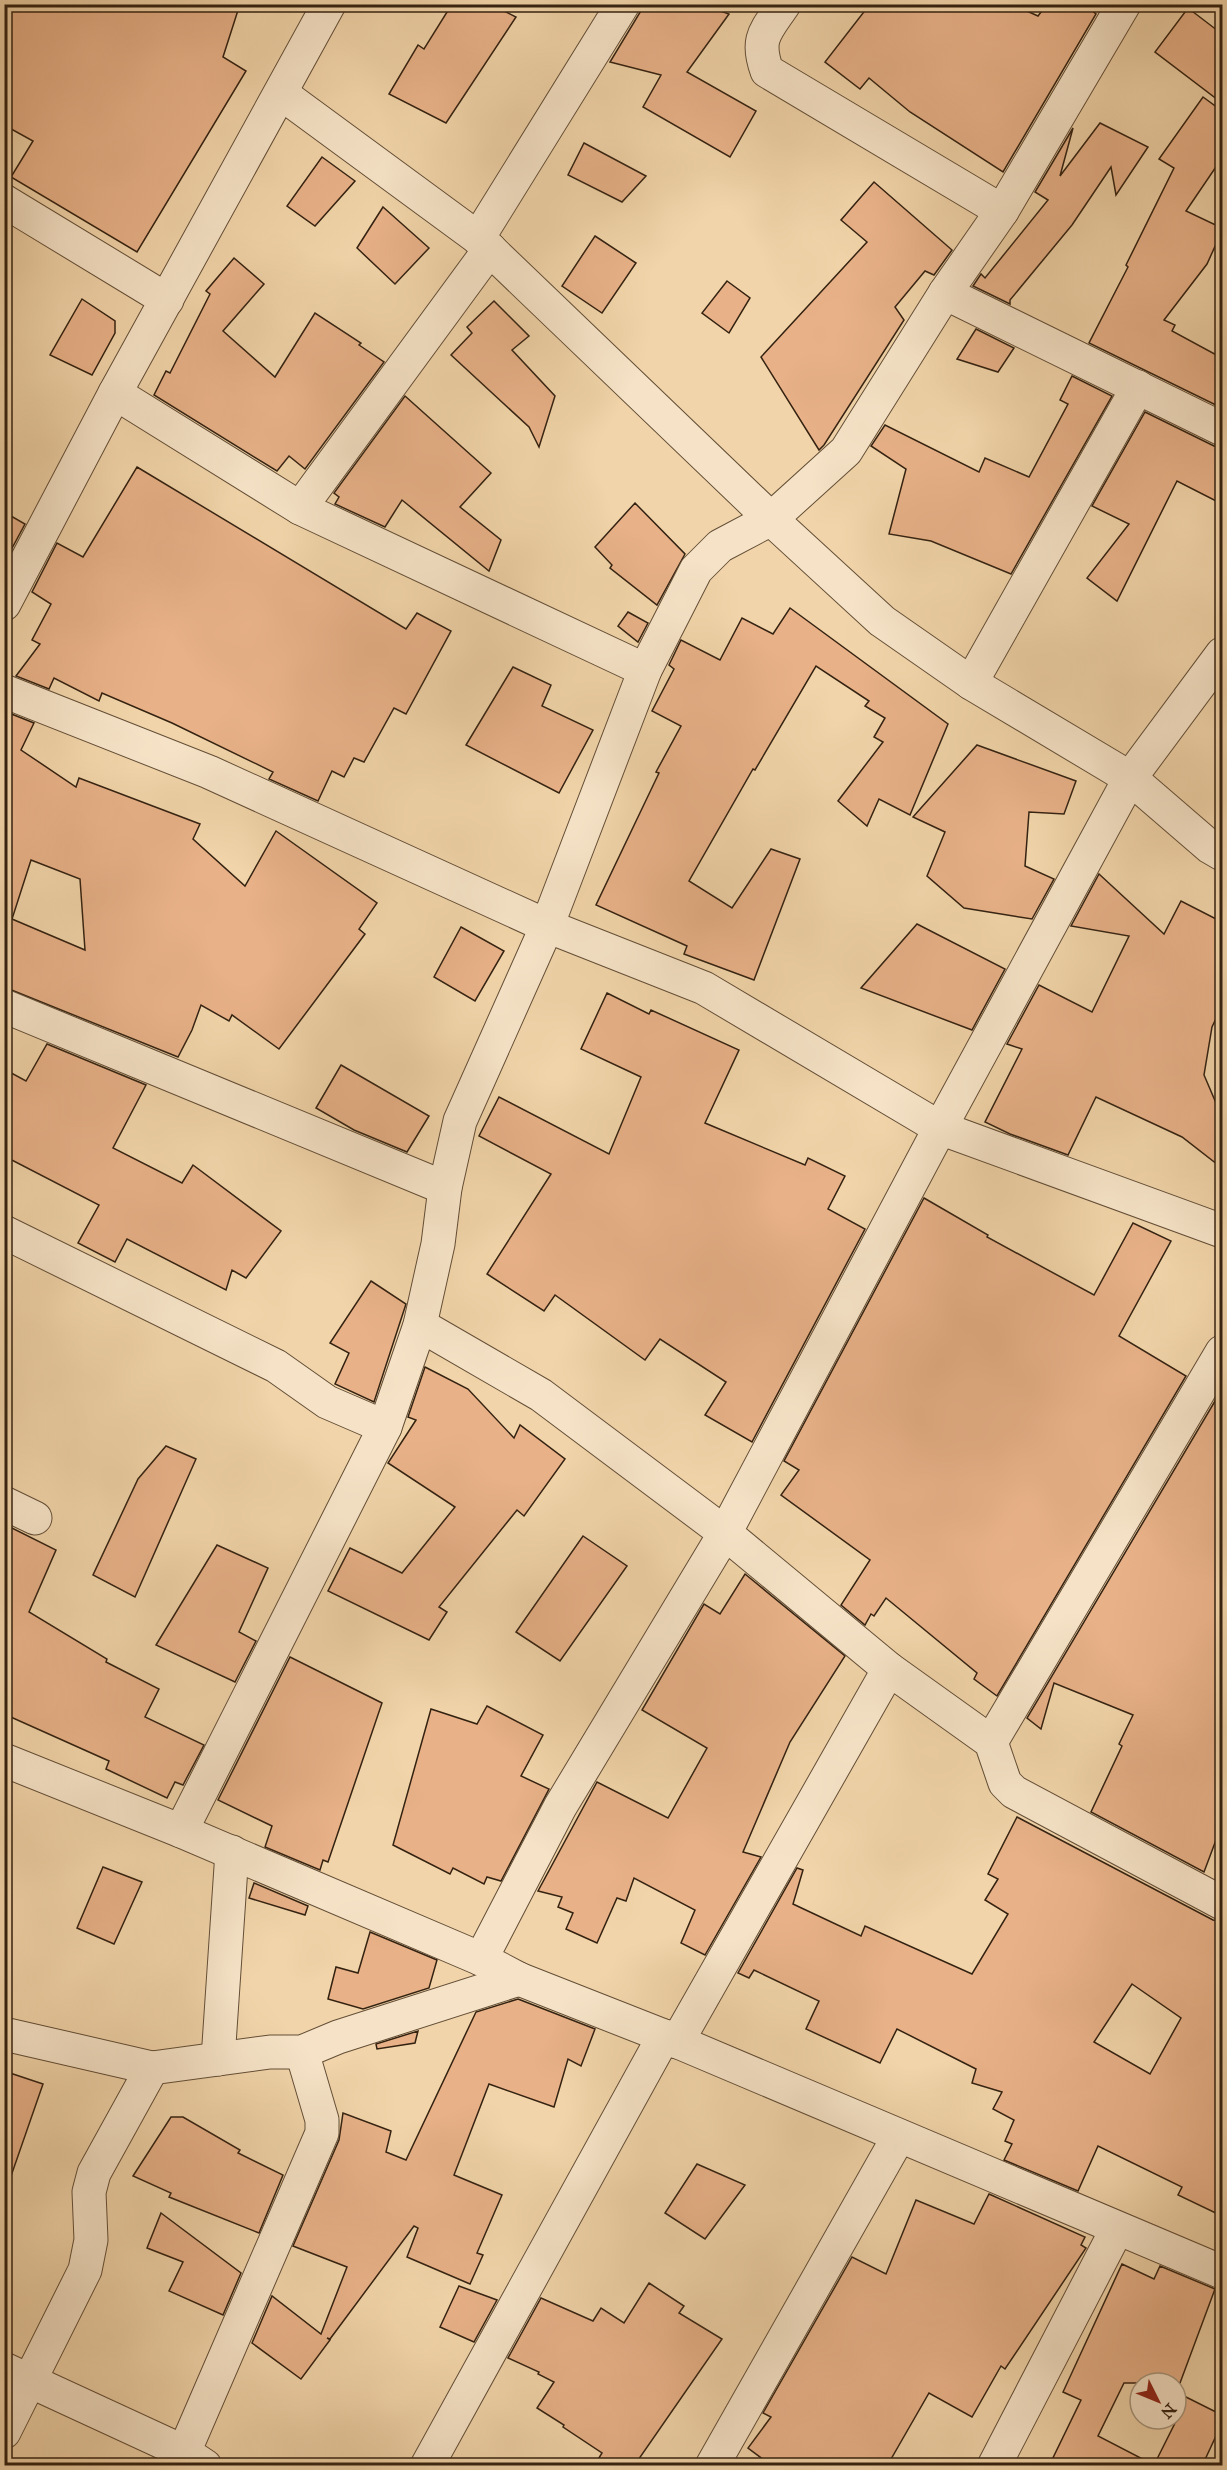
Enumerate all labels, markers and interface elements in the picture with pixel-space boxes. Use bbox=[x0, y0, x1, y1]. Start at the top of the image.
north arrow bbox=[1128, 2371, 1188, 2431]
text: N bbox=[1157, 2399, 1180, 2423]

